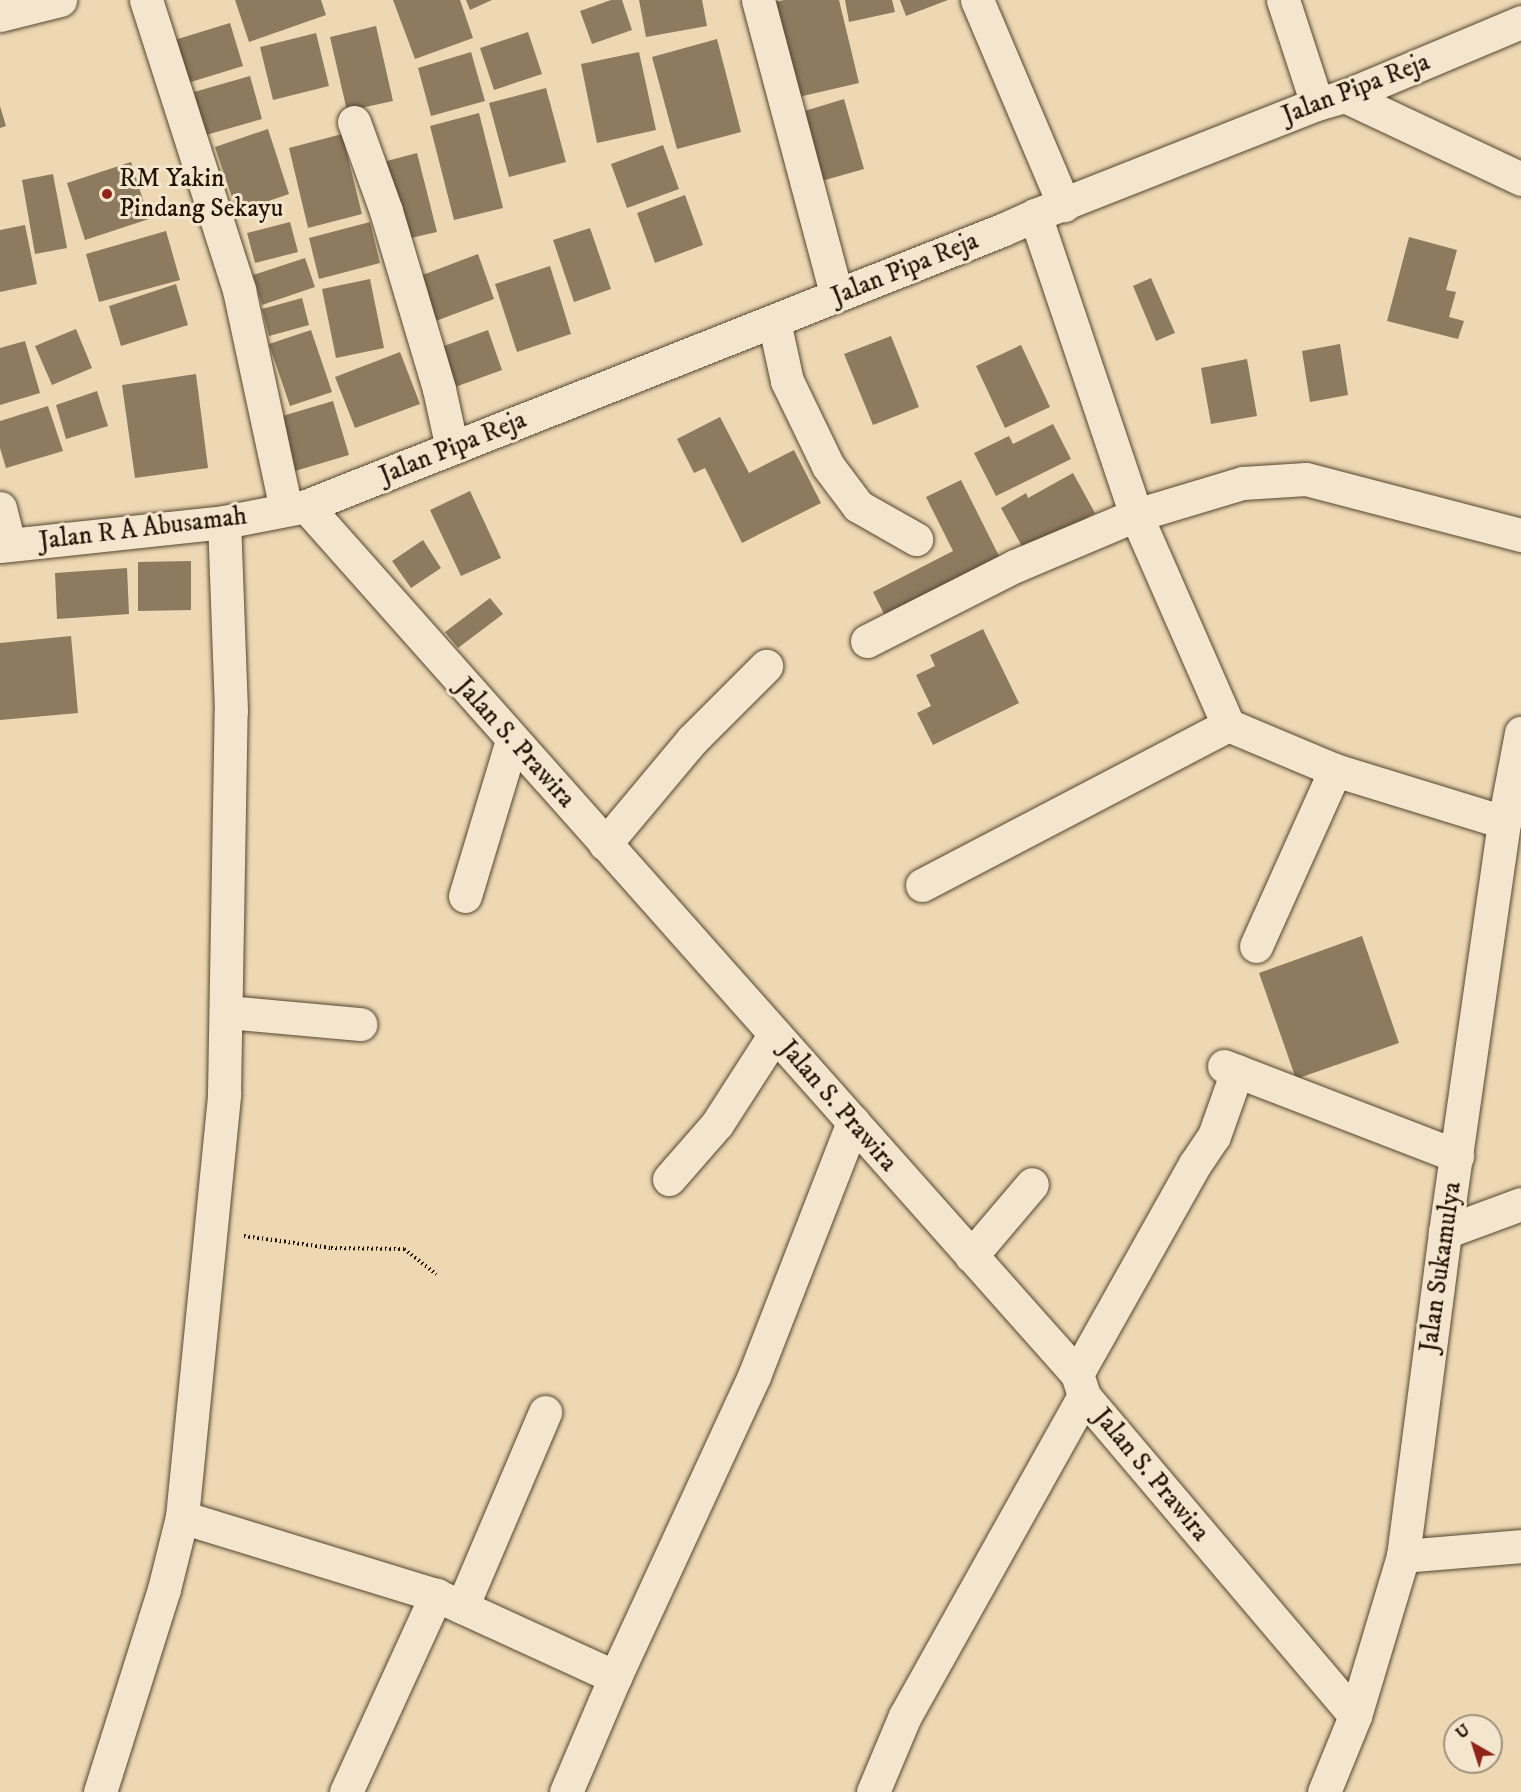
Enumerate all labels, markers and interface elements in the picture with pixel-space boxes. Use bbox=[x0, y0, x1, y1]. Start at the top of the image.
street label: Jalan Pipa Reja bbox=[1278, 47, 1434, 131]
place label: RM Yakin Pindang Sekayu bbox=[119, 163, 283, 224]
marker: RM Yakin Pindang Sekayu bbox=[100, 187, 114, 201]
street label: Jalan Pipa Reja bbox=[827, 225, 983, 313]
street label: Jalan Pipa Reja bbox=[375, 404, 531, 492]
street label: Jalan R A Abusamah bbox=[37, 501, 249, 557]
street label: Jalan S. Prawira bbox=[449, 672, 581, 814]
street label: Jalan S. Prawira bbox=[772, 1034, 904, 1178]
street label: Jalan Sukamulya bbox=[1414, 1180, 1468, 1354]
street label: Jalan S. Prawira bbox=[1086, 1402, 1216, 1548]
north arrow bbox=[1443, 1714, 1503, 1774]
text: U bbox=[1452, 1720, 1474, 1743]

